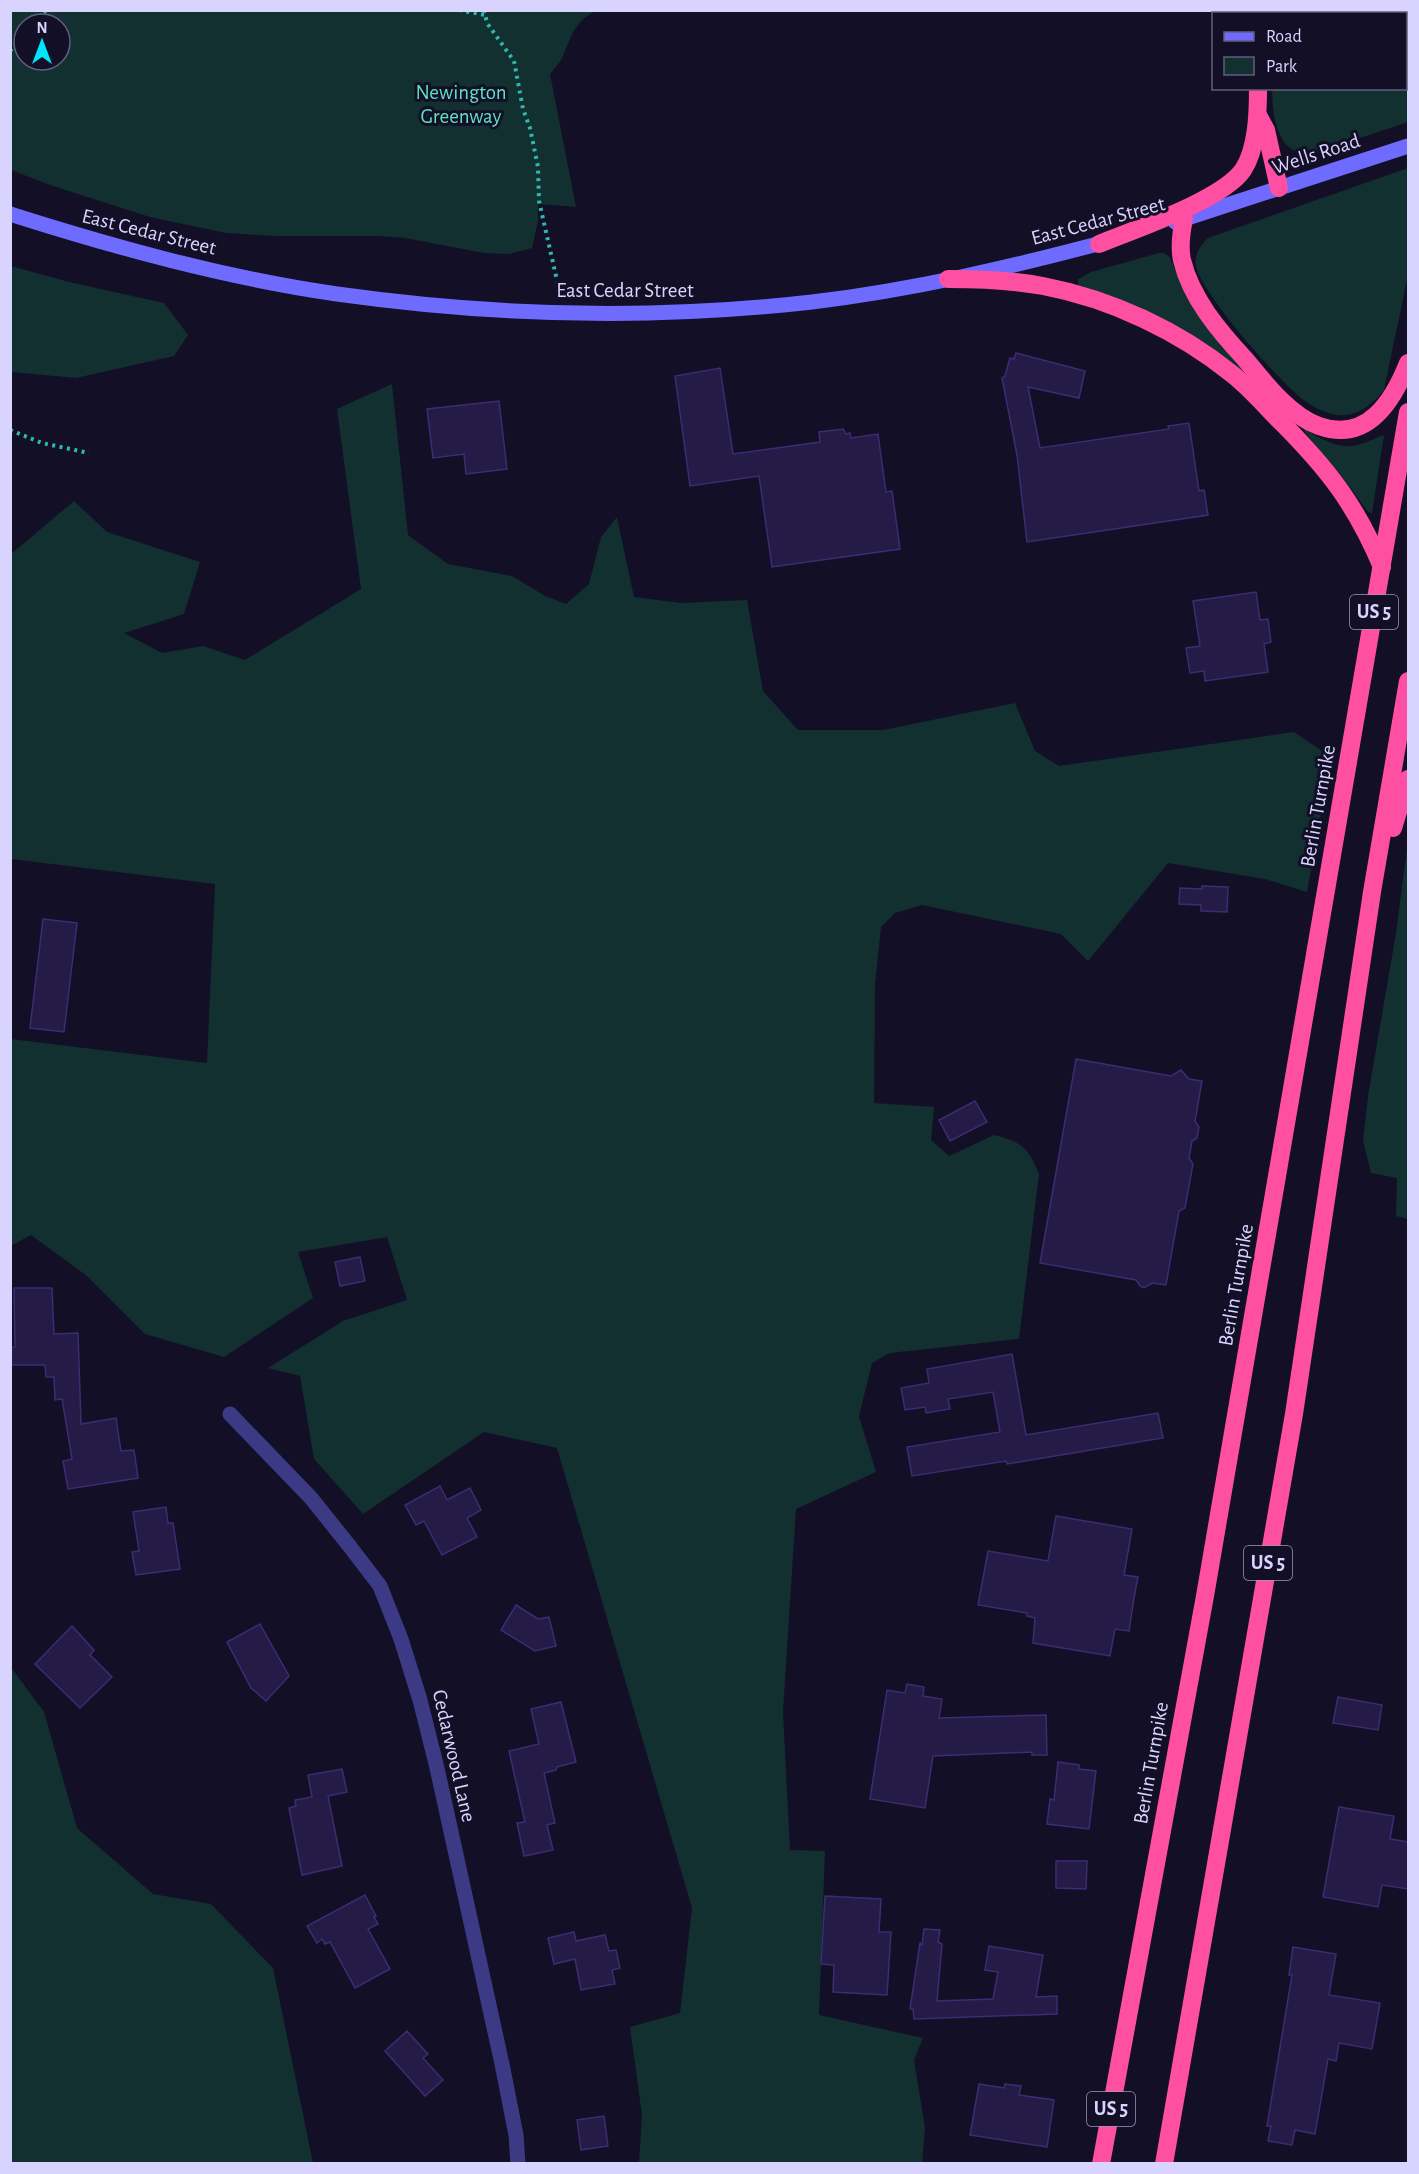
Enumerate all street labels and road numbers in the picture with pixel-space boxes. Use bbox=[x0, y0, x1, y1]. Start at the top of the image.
street label: Wells Road bbox=[1270, 130, 1363, 178]
street label: East Cedar Street bbox=[1029, 193, 1167, 249]
street label: East Cedar Street bbox=[80, 205, 219, 259]
street label: East Cedar Street bbox=[556, 280, 694, 301]
road number: US 5 bbox=[1350, 595, 1398, 629]
street label: Berlin Turnpike bbox=[1297, 743, 1339, 869]
street label: Berlin Turnpike bbox=[1215, 1222, 1257, 1348]
road number: US 5 bbox=[1244, 1546, 1292, 1580]
street label: Cedarwood Lane bbox=[429, 1688, 479, 1824]
street label: Berlin Turnpike bbox=[1130, 1700, 1172, 1826]
road number: US 5 bbox=[1087, 2092, 1135, 2126]

